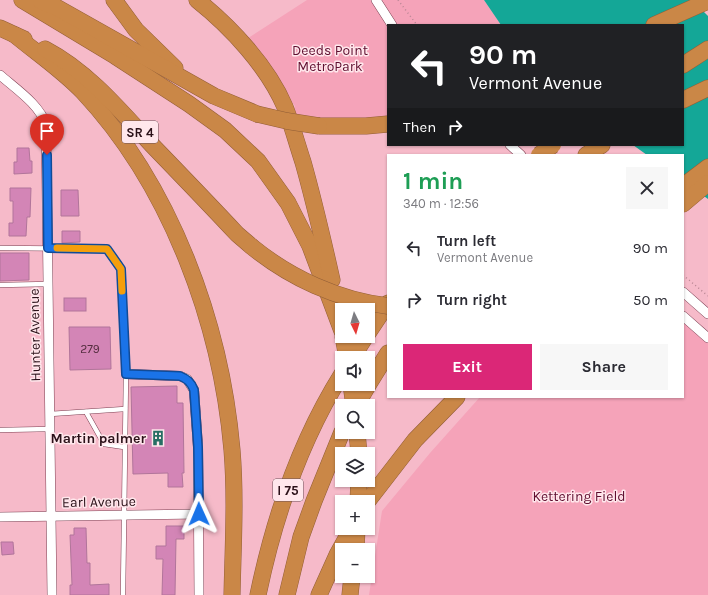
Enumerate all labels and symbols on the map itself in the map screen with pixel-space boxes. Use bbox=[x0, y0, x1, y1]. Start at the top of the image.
park label: Deeds Point MetroPark bbox=[292, 42, 368, 75]
pin bbox=[30, 114, 64, 155]
road number: SR 4 bbox=[122, 121, 158, 143]
street label: Hunter Avenue bbox=[26, 288, 44, 382]
north arrow bbox=[335, 303, 375, 343]
house number: 279 bbox=[80, 342, 100, 356]
building icon: Martin palmer bbox=[149, 429, 167, 447]
place label: Martin palmer bbox=[50, 430, 146, 447]
road number: I 75 bbox=[273, 479, 303, 501]
park label: Kettering Field bbox=[532, 488, 626, 505]
street label: Earl Avenue bbox=[62, 493, 136, 511]
position arrow bbox=[178, 493, 220, 535]

